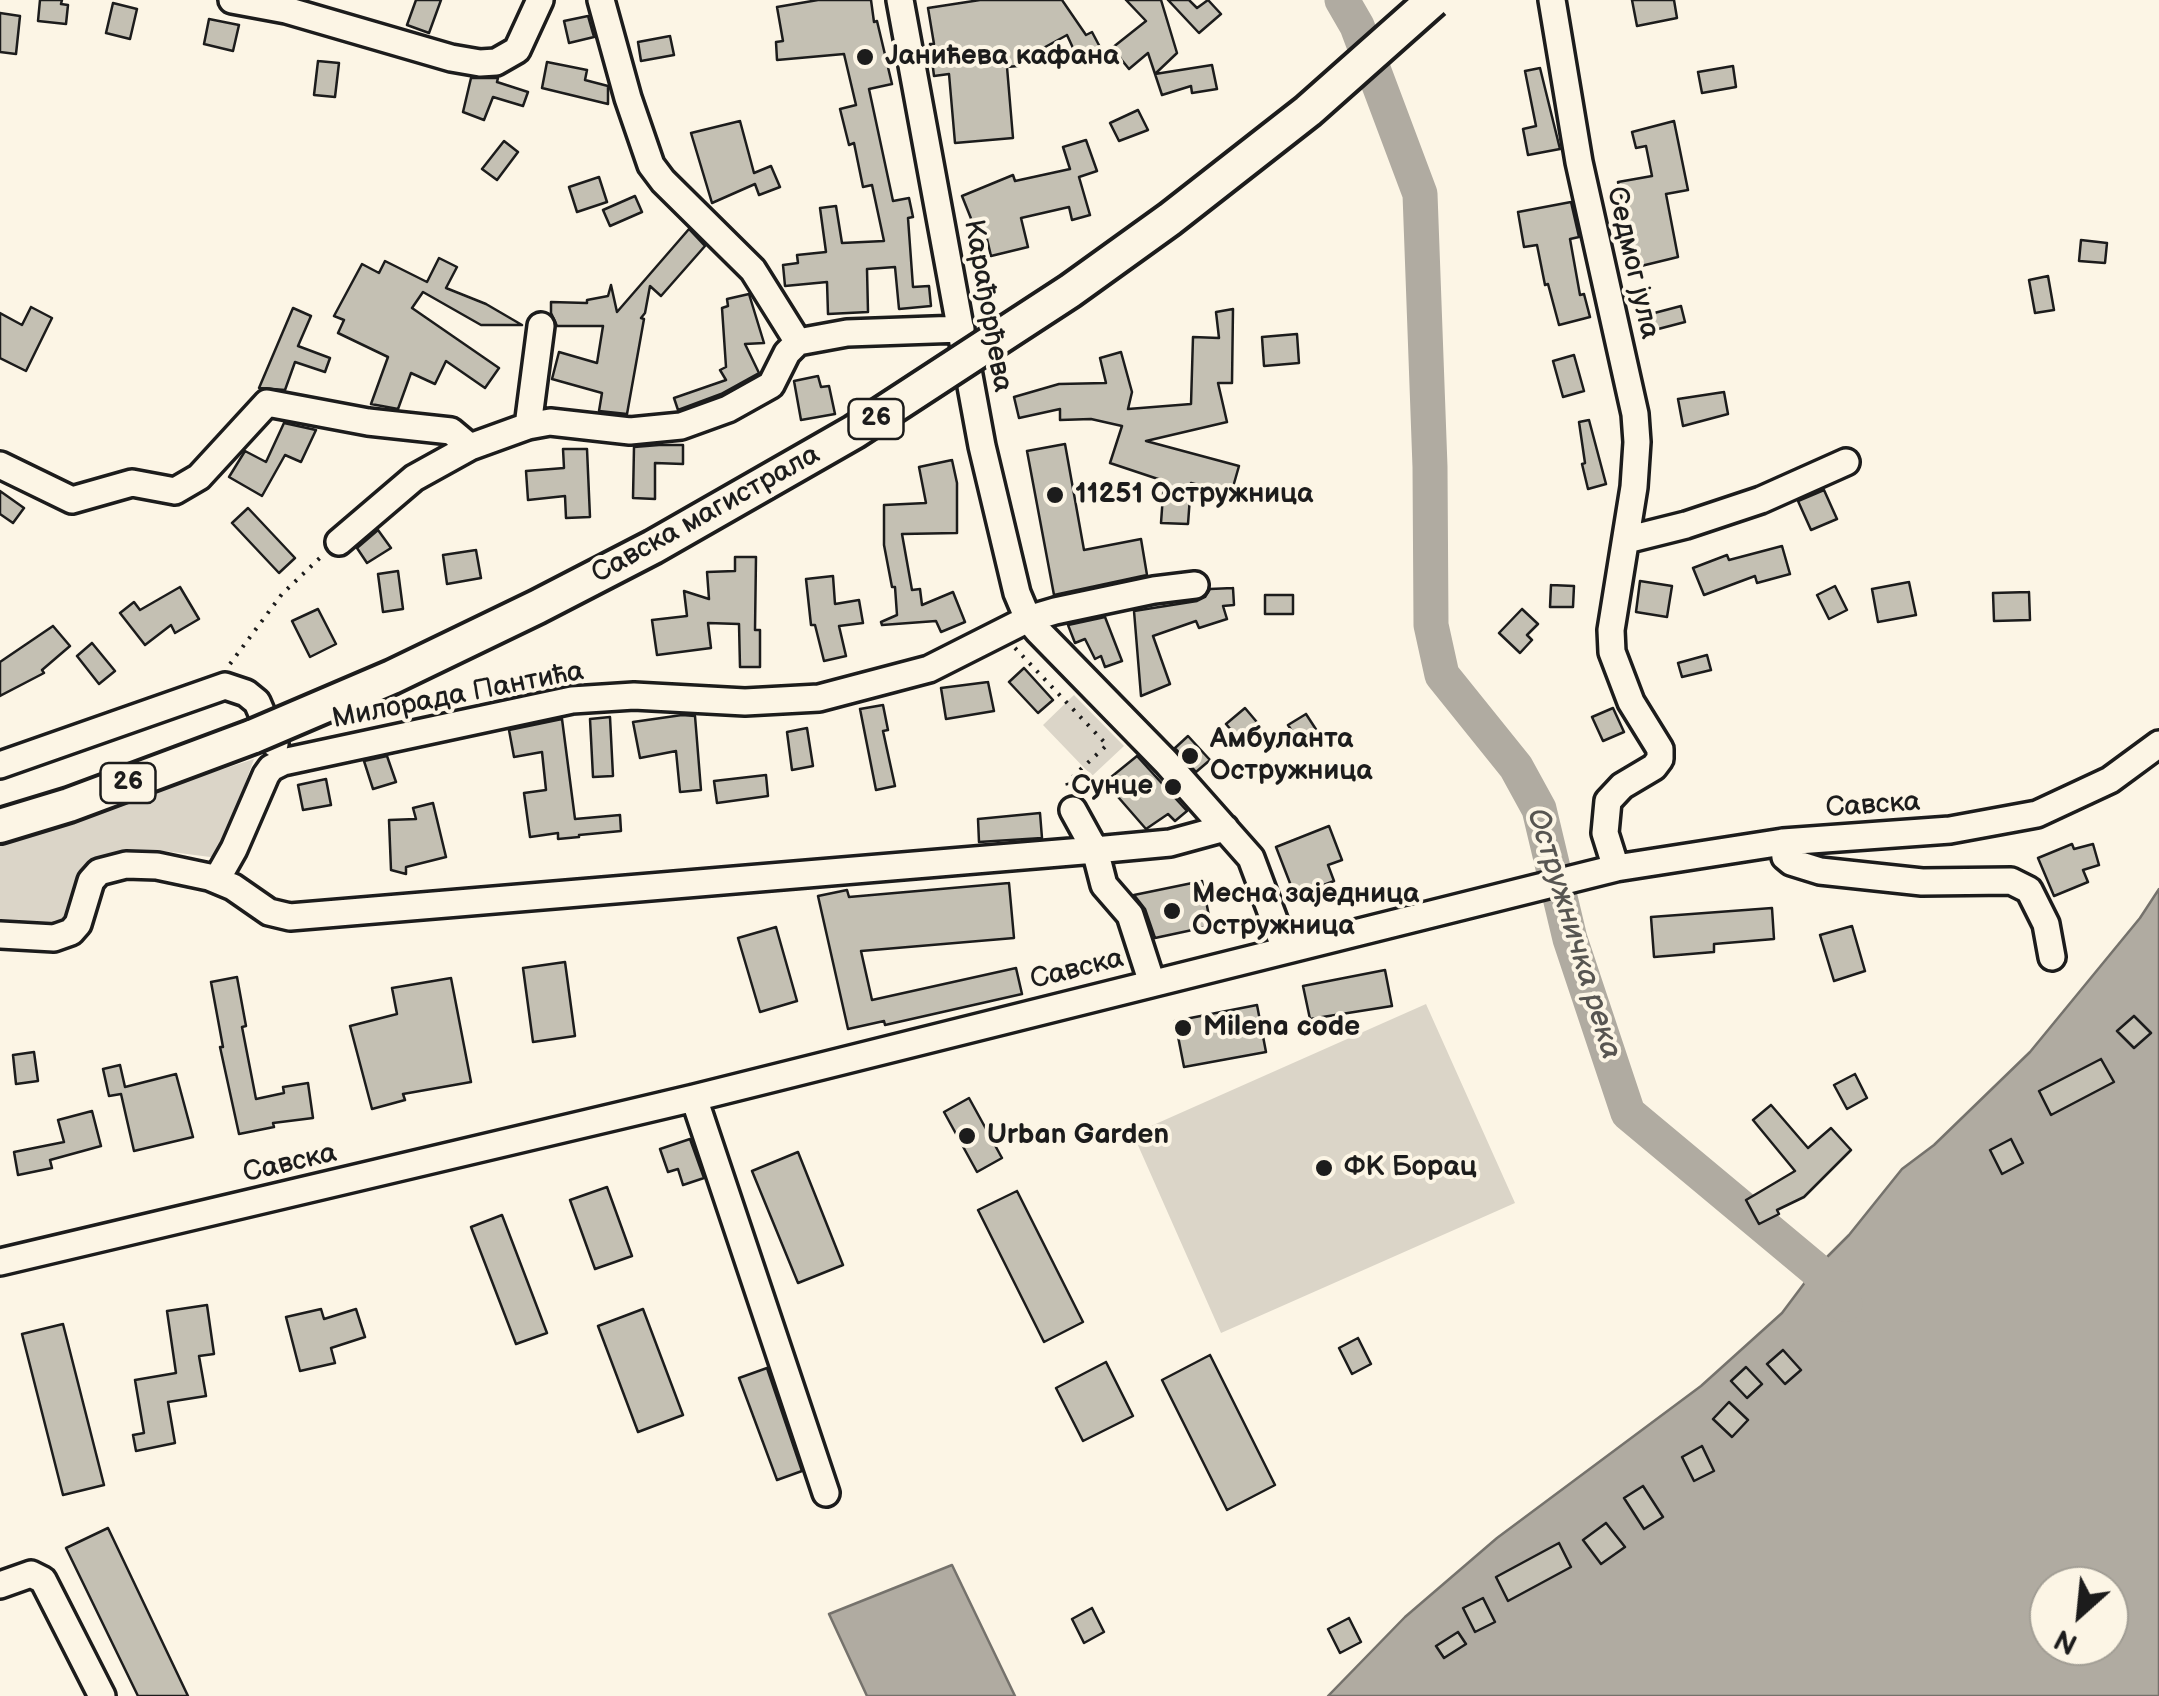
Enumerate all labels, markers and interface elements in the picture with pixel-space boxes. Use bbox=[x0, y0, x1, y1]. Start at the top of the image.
place label: Јанићева кафана bbox=[885, 40, 1119, 74]
marker: Јанићева кафана bbox=[854, 46, 876, 68]
street label: Седмог јула bbox=[1598, 184, 1666, 342]
street label: Карађорђева bbox=[955, 217, 1019, 395]
road number: 26 bbox=[848, 399, 904, 439]
street label: Савска магистрала bbox=[586, 438, 826, 592]
place label: 11251 Остружница bbox=[1075, 478, 1313, 512]
marker: 11251 Остружница bbox=[1044, 484, 1066, 506]
street label: Милорада Пантића bbox=[329, 655, 587, 737]
place label: Амбуланта Остружница bbox=[1210, 723, 1372, 789]
marker: Амбуланта Остружница bbox=[1179, 745, 1201, 767]
road number: 26 bbox=[100, 763, 156, 803]
place label: Сунце bbox=[1071, 770, 1153, 804]
marker: Сунце bbox=[1162, 776, 1184, 798]
street label: Савска bbox=[1825, 786, 1921, 826]
water label: Остружничка река bbox=[1518, 804, 1628, 1064]
place label: Месна заједница Остружница bbox=[1192, 878, 1419, 944]
marker: Месна заједница Остружница bbox=[1161, 900, 1183, 922]
street label: Савска bbox=[1027, 942, 1127, 998]
place label: Milena code bbox=[1203, 1011, 1360, 1045]
marker: Milena code bbox=[1172, 1017, 1194, 1039]
place label: Urban Garden bbox=[987, 1119, 1169, 1153]
marker: Urban Garden bbox=[956, 1125, 978, 1147]
street label: Савска bbox=[240, 1137, 340, 1191]
place label: ФК Борац bbox=[1344, 1151, 1477, 1185]
marker: ФК Борац bbox=[1313, 1157, 1335, 1179]
north arrow bbox=[2029, 1566, 2129, 1666]
text: N bbox=[2049, 1622, 2083, 1661]

